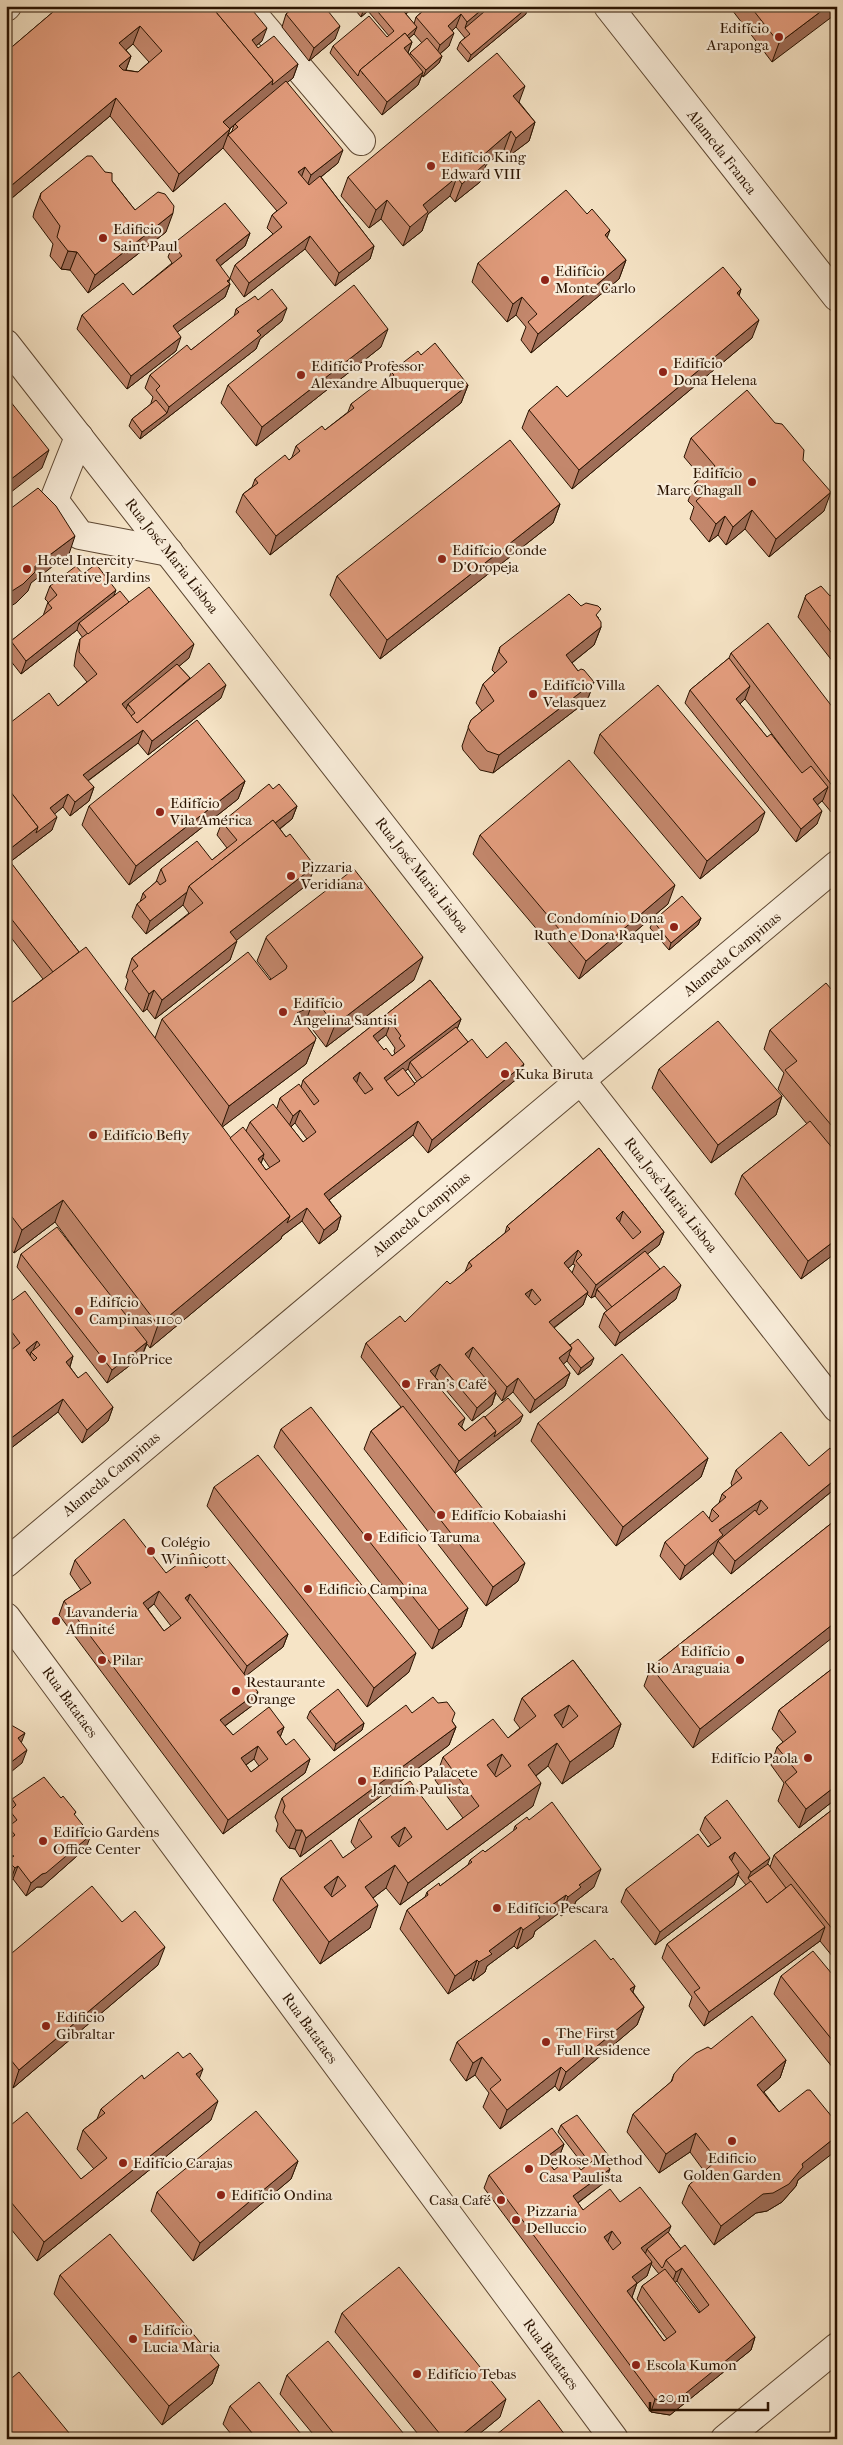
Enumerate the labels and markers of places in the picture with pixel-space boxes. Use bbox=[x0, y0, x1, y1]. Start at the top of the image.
place label: Edifício Araponga bbox=[706, 19, 770, 54]
marker: Edifício Araponga bbox=[773, 31, 785, 43]
place label: Edifício King Edward VIII bbox=[441, 148, 527, 183]
marker: Edifício King Edward VIII bbox=[425, 160, 437, 172]
place label: Edificio Saint Paul bbox=[113, 220, 178, 255]
marker: Edificio Saint Paul bbox=[97, 232, 109, 244]
place label: Edifício Monte Carlo bbox=[555, 262, 636, 297]
marker: Edifício Monte Carlo bbox=[539, 274, 551, 286]
place label: Edifício Dona Helena bbox=[673, 354, 758, 389]
place label: Edifício Professor Alexandre Albuquerque bbox=[310, 357, 465, 392]
marker: Edifício Dona Helena bbox=[657, 366, 669, 378]
marker: Edifício Professor Alexandre Albuquerque bbox=[295, 369, 307, 381]
place label: Edifício Marc Chagall bbox=[656, 464, 742, 499]
marker: Edifício Marc Chagall bbox=[746, 476, 758, 488]
place label: Edifício Conde D'Oropeja bbox=[452, 541, 547, 576]
place label: Hotel Intercity Interative Jardins bbox=[37, 551, 151, 586]
marker: Edifício Conde D'Oropeja bbox=[436, 553, 448, 565]
marker: Hotel Intercity Interative Jardins bbox=[21, 563, 33, 575]
place label: Edifício Villa Velasquez bbox=[542, 676, 626, 711]
marker: Edifício Villa Velasquez bbox=[527, 688, 539, 700]
place label: Edifício Vila América bbox=[169, 794, 253, 829]
marker: Edifício Vila América bbox=[154, 806, 166, 818]
place label: Pizzaria Veridiana bbox=[300, 858, 364, 893]
marker: Pizzaria Veridiana bbox=[285, 870, 297, 882]
place label: Condomínio Dona Ruth e Dona Raquel bbox=[534, 909, 665, 944]
marker: Condomínio Dona Ruth e Dona Raquel bbox=[668, 921, 680, 933]
place label: Edifício Angelina Santisi bbox=[292, 994, 398, 1029]
marker: Edifício Angelina Santisi bbox=[277, 1006, 289, 1018]
place label: Kuka Biruta bbox=[515, 1065, 594, 1083]
marker: Kuka Biruta bbox=[499, 1068, 511, 1080]
place label: Edifício Befly bbox=[103, 1126, 191, 1144]
marker: Edifício Befly bbox=[87, 1129, 99, 1141]
place label: Edifício Campinas 1100 bbox=[89, 1293, 183, 1328]
marker: Edifício Campinas 1100 bbox=[73, 1305, 85, 1317]
place label: InfoPrice bbox=[112, 1350, 173, 1368]
marker: InfoPrice bbox=[96, 1353, 108, 1365]
place label: Fran's Café bbox=[416, 1375, 488, 1393]
marker: Fran's Café bbox=[400, 1378, 412, 1390]
place label: Edifício Kobaiashi bbox=[451, 1506, 567, 1524]
marker: Edifício Kobaiashi bbox=[435, 1509, 447, 1521]
place label: Edificio Taruma bbox=[378, 1528, 481, 1546]
marker: Edificio Taruma bbox=[362, 1531, 374, 1543]
place label: Colégio Winnicott bbox=[160, 1533, 227, 1568]
marker: Colégio Winnicott bbox=[145, 1545, 157, 1557]
place label: Edificio Campina bbox=[318, 1580, 429, 1598]
marker: Edificio Campina bbox=[302, 1583, 314, 1595]
place label: Lavanderia Affinité bbox=[65, 1603, 139, 1638]
marker: Lavanderia Affinité bbox=[50, 1615, 62, 1627]
place label: Edifício Rio Araguaia bbox=[646, 1642, 731, 1677]
place label: Pilar bbox=[112, 1651, 144, 1669]
marker: Pilar bbox=[96, 1654, 108, 1666]
marker: Edifício Rio Araguaia bbox=[734, 1654, 746, 1666]
place label: Restaurante Orange bbox=[246, 1673, 326, 1708]
marker: Restaurante Orange bbox=[230, 1685, 242, 1697]
place label: Edifício Paola bbox=[711, 1749, 799, 1767]
marker: Edifício Paola bbox=[802, 1752, 814, 1764]
place label: Edificio Palacete Jardim Paulista bbox=[371, 1763, 478, 1798]
marker: Edificio Palacete Jardim Paulista bbox=[356, 1775, 368, 1787]
place label: Edifício Gardens Office Center bbox=[53, 1823, 160, 1858]
marker: Edifício Gardens Office Center bbox=[37, 1835, 49, 1847]
place label: Edifício Pescara bbox=[507, 1899, 609, 1917]
marker: Edifício Pescara bbox=[491, 1902, 503, 1914]
place label: Edificio Gibraltar bbox=[56, 2008, 115, 2043]
marker: Edificio Gibraltar bbox=[40, 2020, 52, 2032]
place label: The First Full Residence bbox=[556, 2024, 651, 2059]
marker: The First Full Residence bbox=[540, 2036, 552, 2048]
marker: Edificio Golden Garden bbox=[726, 2135, 738, 2147]
place label: Edificio Golden Garden bbox=[683, 2149, 781, 2184]
place label: DeRose Method Casa Paulista bbox=[539, 2151, 644, 2186]
place label: Edifício Carajas bbox=[133, 2154, 233, 2172]
marker: Edifício Carajas bbox=[117, 2157, 129, 2169]
marker: DeRose Method Casa Paulista bbox=[523, 2163, 535, 2175]
place label: Edifício Ondina bbox=[231, 2186, 334, 2204]
marker: Edifício Ondina bbox=[215, 2189, 227, 2201]
place label: Casa Café bbox=[429, 2191, 492, 2209]
marker: Casa Café bbox=[495, 2194, 507, 2206]
place label: Pizzaria Delluccio bbox=[526, 2202, 587, 2237]
marker: Pizzaria Delluccio bbox=[510, 2214, 522, 2226]
place label: Edifício Lucia Maria bbox=[143, 2321, 221, 2356]
marker: Edifício Lucia Maria bbox=[127, 2333, 139, 2345]
place label: Escola Kumon bbox=[646, 2356, 737, 2374]
marker: Escola Kumon bbox=[630, 2359, 642, 2371]
place label: Edifício Tebas bbox=[427, 2365, 517, 2383]
marker: Edifício Tebas bbox=[411, 2368, 423, 2380]

